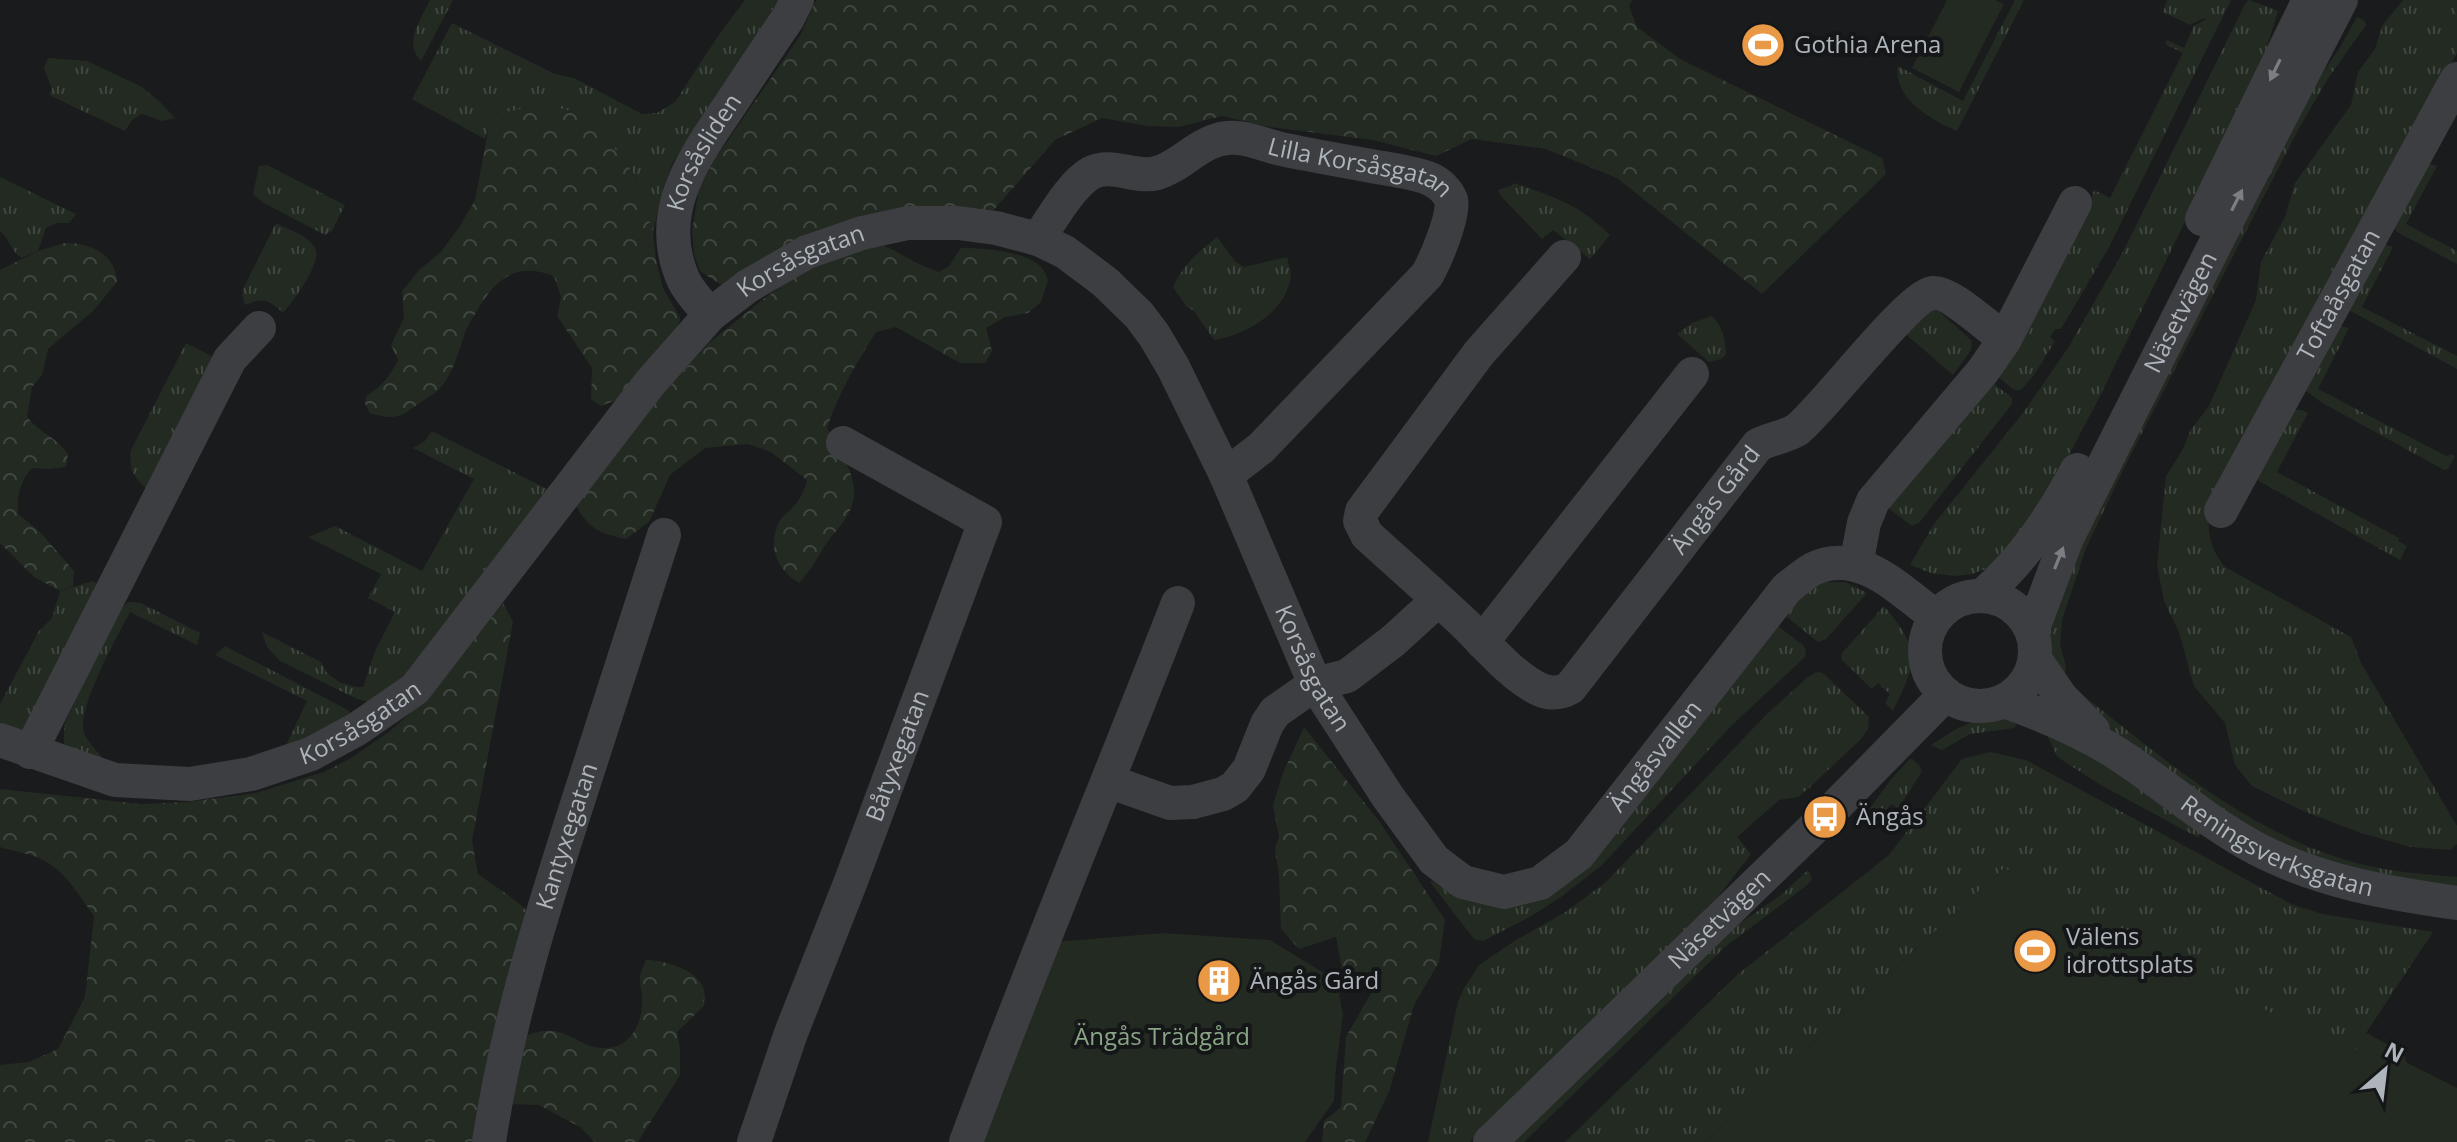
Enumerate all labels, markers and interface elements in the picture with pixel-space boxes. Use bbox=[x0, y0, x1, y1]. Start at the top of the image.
sports icon: Gothia Arena bbox=[1739, 21, 1787, 69]
place label: Gothia Arena bbox=[1794, 27, 1941, 60]
one-way arrow bbox=[2268, 59, 2281, 82]
street label: Korsåsliden bbox=[658, 87, 748, 214]
street label: Lilla Korsåsgatan bbox=[1264, 128, 1461, 204]
one-way arrow bbox=[2231, 188, 2244, 211]
street label: Korsåsgatan bbox=[729, 215, 869, 304]
street label: Toftaåsgatan bbox=[2288, 223, 2387, 366]
street label: Näsetvägen bbox=[2135, 246, 2224, 378]
street label: Ängås Gård bbox=[1662, 438, 1767, 560]
one-way arrow bbox=[2052, 546, 2065, 570]
street label: Korsåsgatan bbox=[1268, 599, 1359, 737]
street label: Korsåsgatan bbox=[295, 672, 427, 772]
street label: Båtyxegatan bbox=[857, 685, 936, 826]
street label: Ängåsvallen bbox=[1600, 693, 1708, 818]
street label: Kantyxegatan bbox=[527, 758, 604, 913]
street label: Reningsverksgatan bbox=[2175, 787, 2377, 903]
bus stop icon: Ängås bbox=[1801, 793, 1849, 841]
place label: Ängås bbox=[1856, 799, 1924, 832]
street label: Näsetvägen bbox=[1660, 860, 1777, 976]
place label: Välens idrottsplats bbox=[2066, 919, 2194, 980]
sports icon: Välens idrottsplats bbox=[2011, 927, 2059, 975]
building icon: Ängås Gård bbox=[1195, 957, 1243, 1005]
place label: Ängås Gård bbox=[1250, 963, 1379, 996]
park label: Ängås Trädgård bbox=[1074, 1019, 1250, 1052]
north arrow bbox=[2345, 1030, 2425, 1110]
text: N bbox=[2380, 1034, 2410, 1069]

